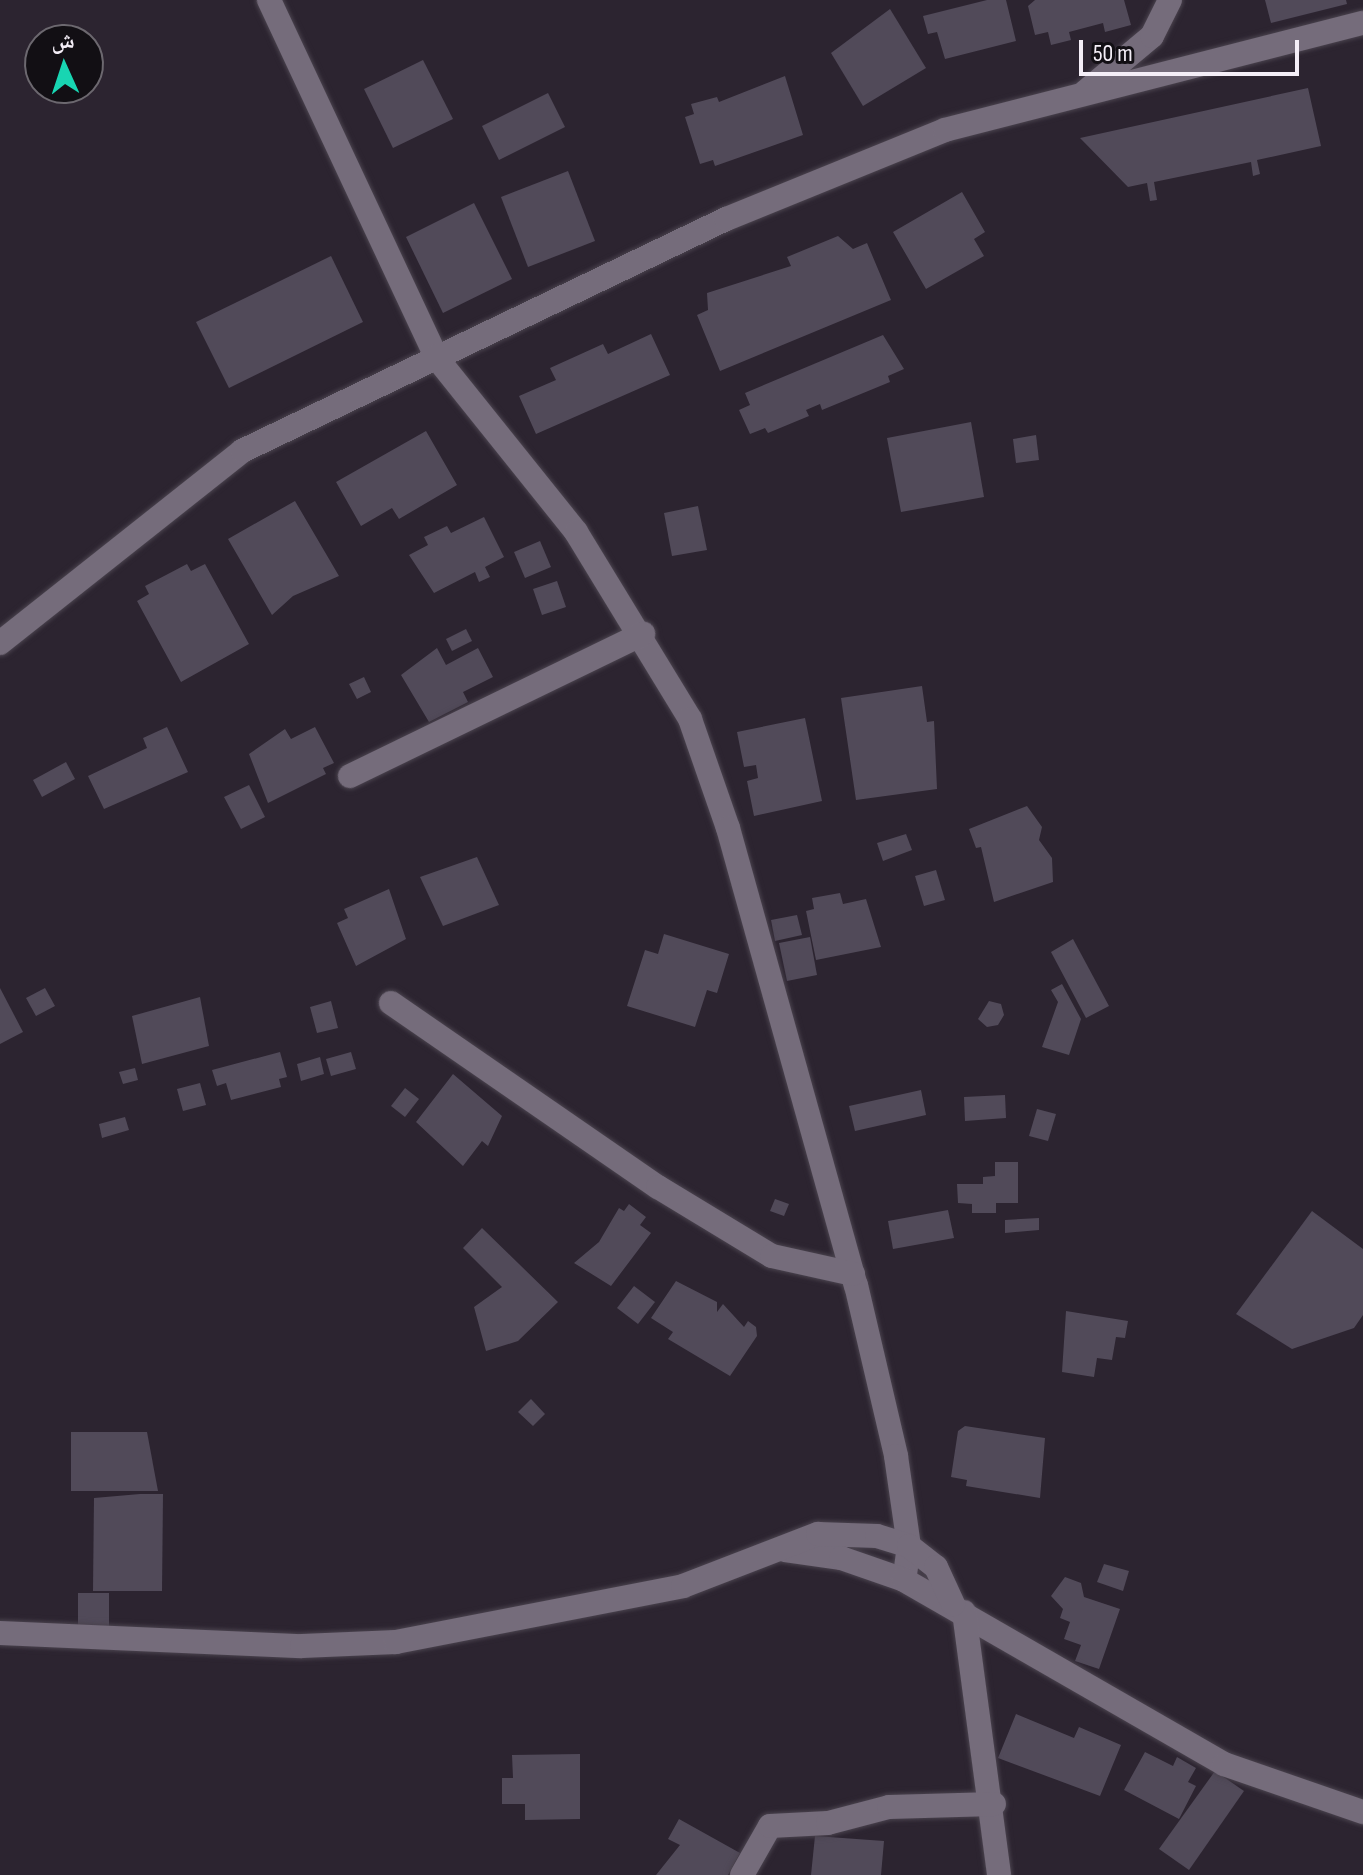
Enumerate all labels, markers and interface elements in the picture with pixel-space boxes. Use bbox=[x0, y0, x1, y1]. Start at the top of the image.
north arrow bbox=[24, 24, 104, 104]
scale bar bbox=[1083, 24, 1303, 74]
text: ش bbox=[50, 27, 75, 56]
text: 50 m bbox=[1093, 39, 1133, 68]

